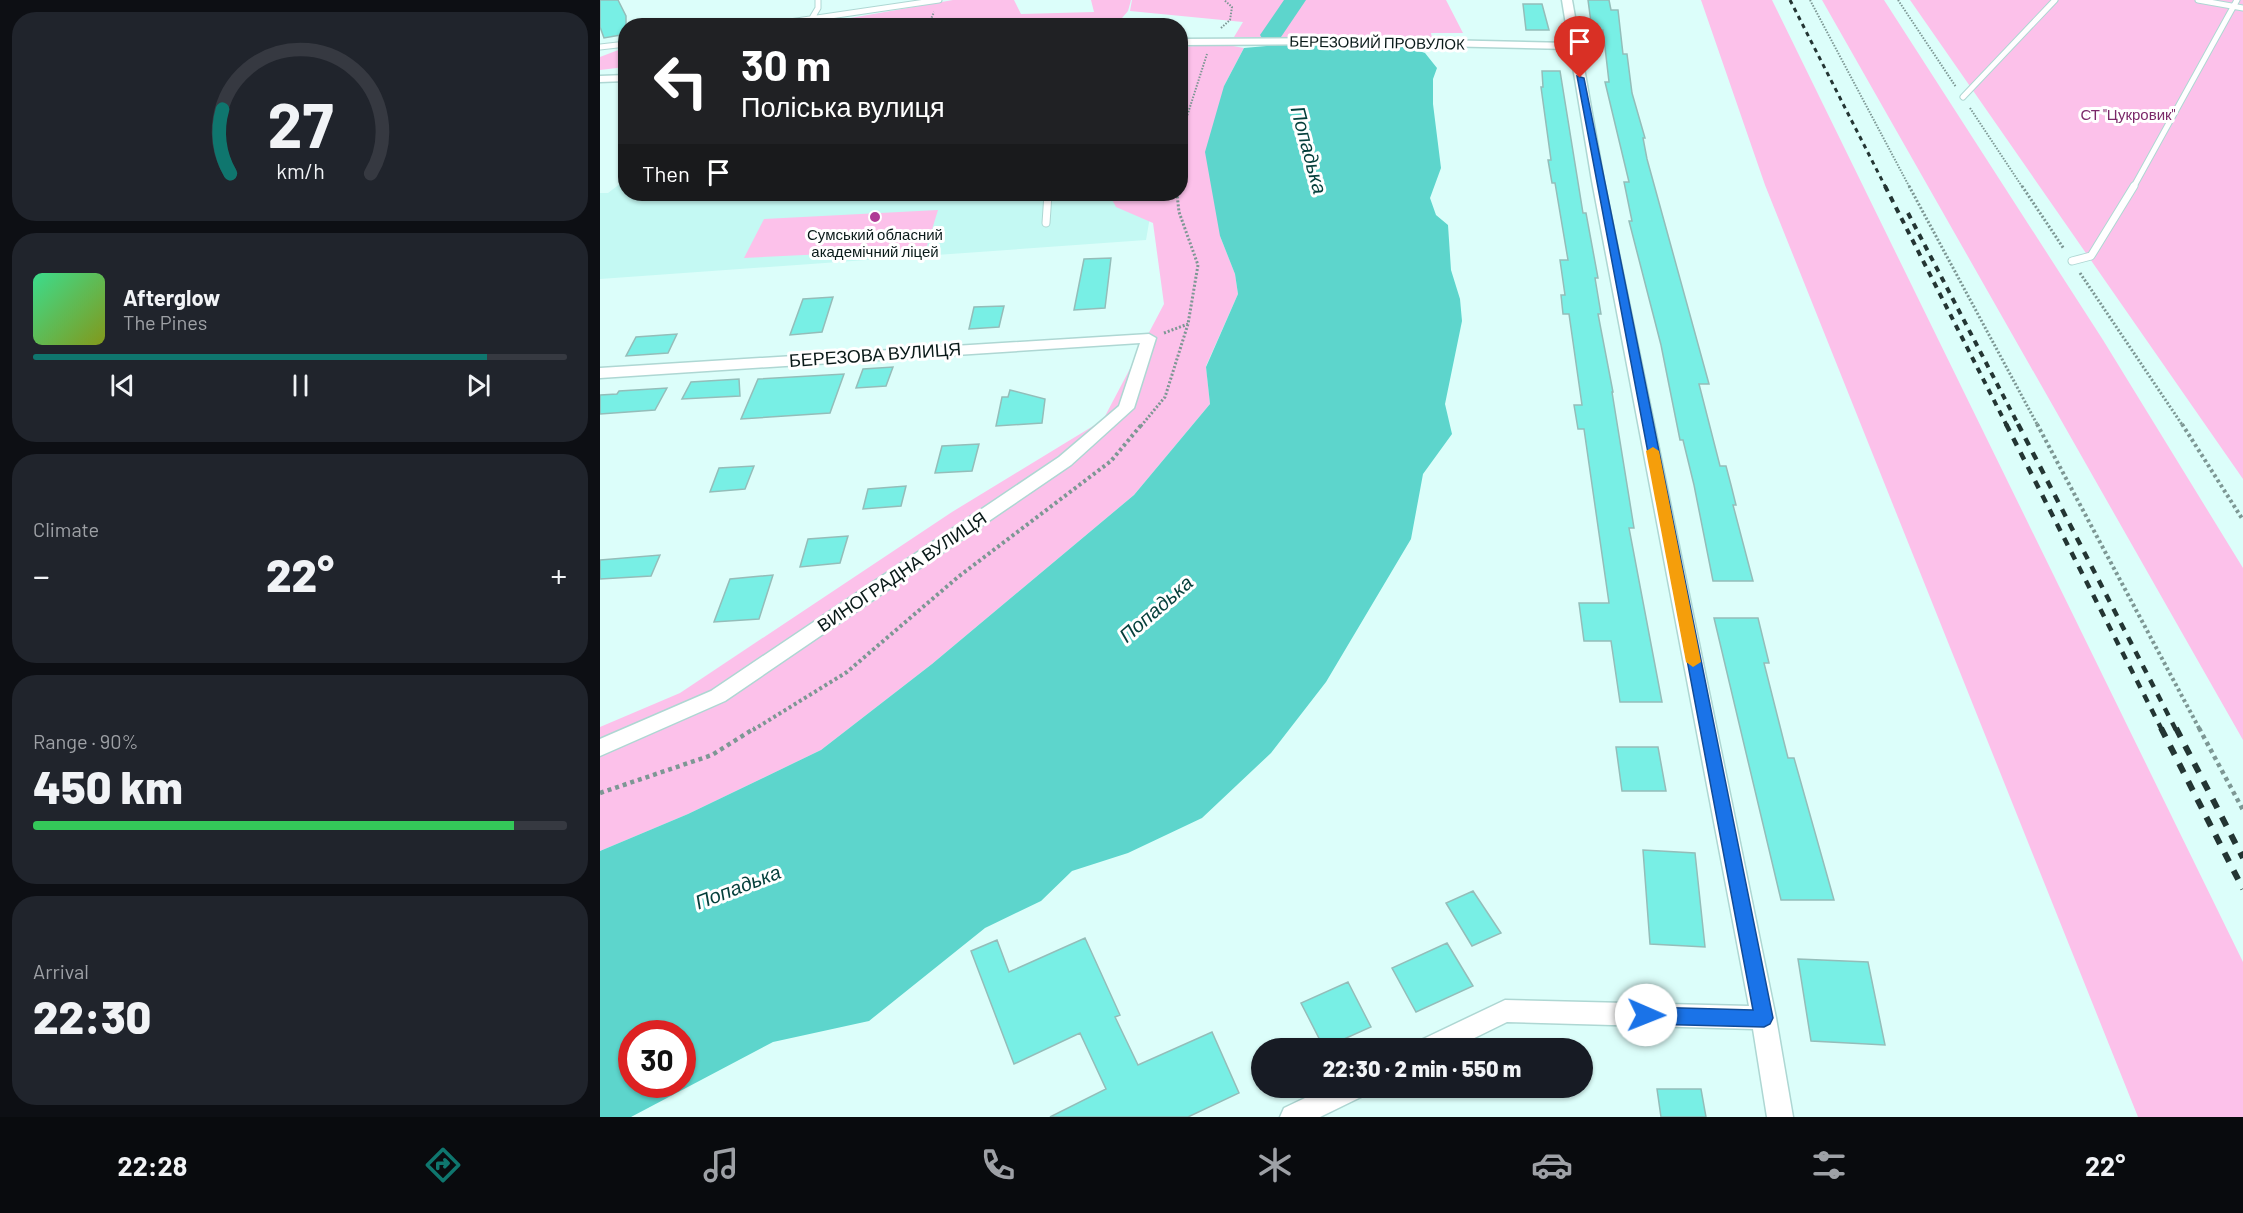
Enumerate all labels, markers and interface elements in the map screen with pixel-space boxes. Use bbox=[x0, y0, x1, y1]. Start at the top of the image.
pin bbox=[1554, 16, 1605, 78]
icon: arrive bbox=[1563, 25, 1596, 58]
street label: БЕРЕЗОВИЙ ПРОВУЛОК bbox=[1289, 31, 1465, 53]
text: 30 m bbox=[741, 39, 831, 89]
icon: left bbox=[642, 42, 720, 120]
text: 27 bbox=[267, 86, 333, 160]
text: Поліська вулиця bbox=[741, 90, 945, 122]
water label: Попадька bbox=[1287, 103, 1333, 196]
park label: СТ "Цукровик" bbox=[2080, 105, 2176, 123]
icon: arrive bbox=[702, 156, 735, 189]
text: km/h bbox=[276, 158, 324, 183]
text: Then bbox=[642, 160, 690, 186]
marker: Сумський обласний академічний ліцей bbox=[868, 210, 882, 224]
place label: Сумський обласний академічний ліцей bbox=[807, 225, 943, 260]
text: Afterglow bbox=[123, 284, 220, 310]
text: The Pines bbox=[123, 310, 207, 334]
street label: БЕРЕЗОВА ВУЛИЦЯ bbox=[788, 337, 962, 371]
icon: previous bbox=[106, 369, 139, 402]
icon: pause bbox=[284, 369, 317, 402]
icon: next bbox=[462, 369, 495, 402]
street label: ВИНОГРАДНА ВУЛИЦЯ bbox=[813, 506, 990, 636]
text: Climate bbox=[33, 517, 99, 541]
text: 22° bbox=[266, 547, 334, 601]
text: − bbox=[33, 555, 50, 595]
text: + bbox=[550, 555, 567, 595]
water label: Попадька bbox=[1114, 570, 1197, 647]
text: Range · 90% bbox=[33, 729, 138, 753]
text: 450 km bbox=[33, 759, 183, 813]
water label: Попадька bbox=[691, 859, 784, 913]
text: Arrival bbox=[33, 959, 89, 983]
position arrow bbox=[1614, 983, 1678, 1047]
text: 22:30 bbox=[33, 989, 151, 1043]
speed limit sign: 30 bbox=[618, 1020, 696, 1098]
text: 22:30 · 2 min · 550 m bbox=[1323, 1055, 1521, 1081]
icon: directions bbox=[422, 1144, 464, 1186]
icon: music bbox=[700, 1144, 742, 1186]
icon: phone bbox=[977, 1144, 1019, 1186]
icon: climate bbox=[1254, 1144, 1296, 1186]
icon: car bbox=[1531, 1144, 1573, 1186]
icon: filters bbox=[1808, 1144, 1850, 1186]
text: 22:28 bbox=[118, 1149, 187, 1181]
text: 22° bbox=[2085, 1149, 2125, 1181]

